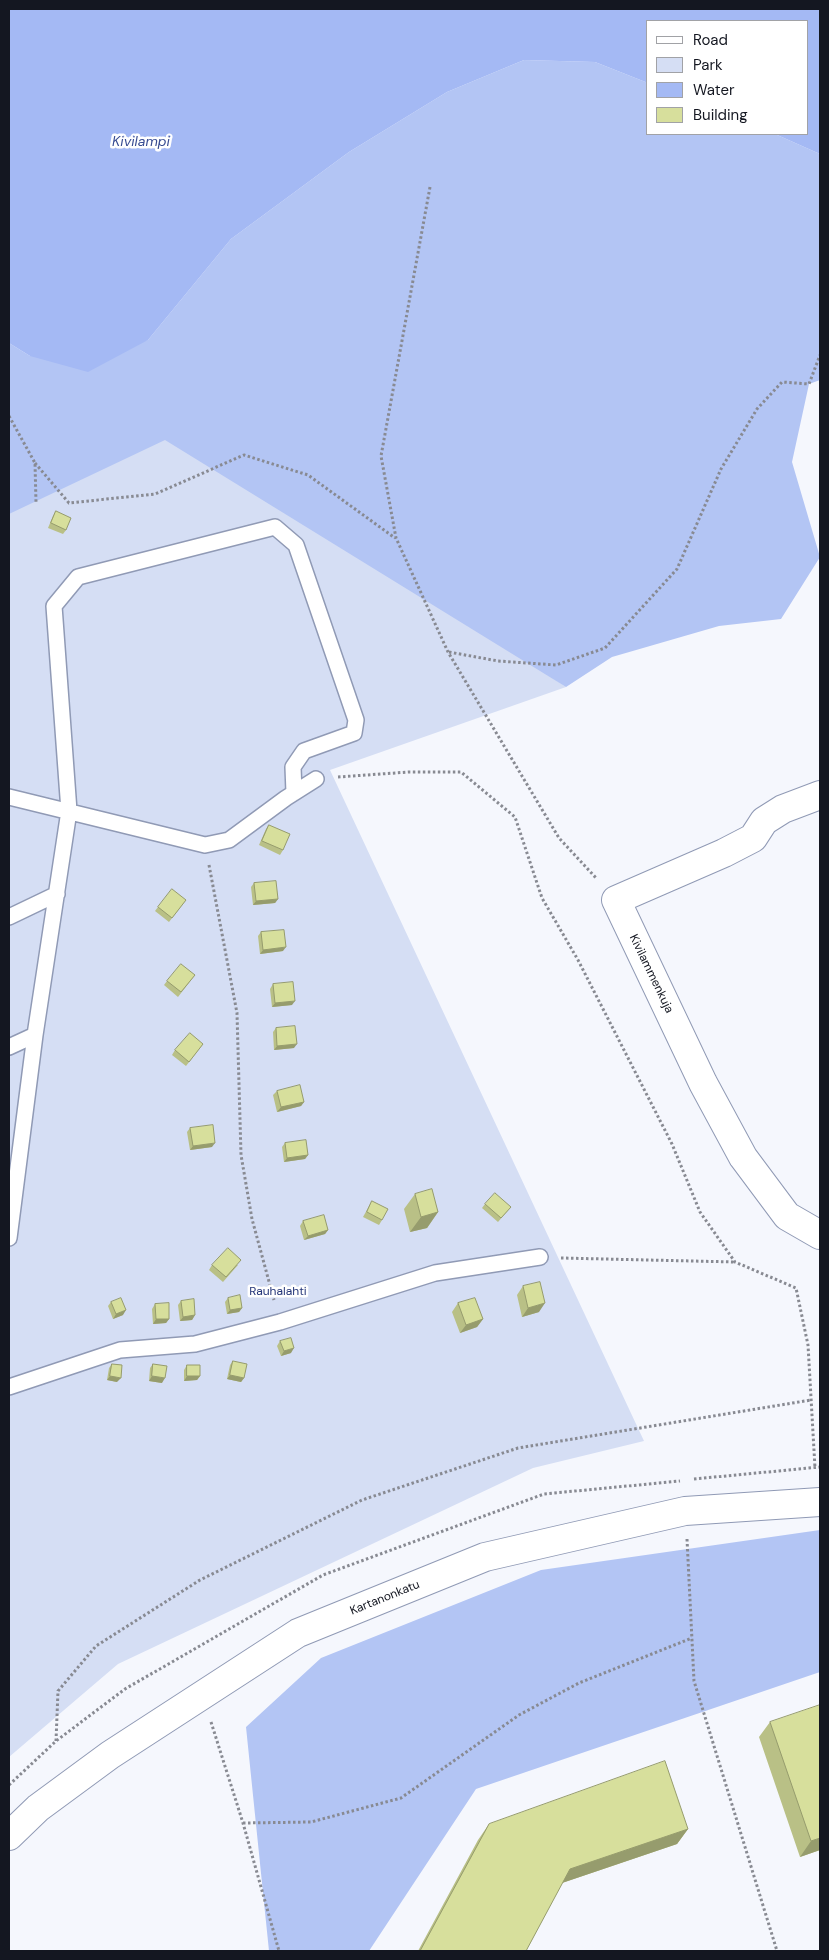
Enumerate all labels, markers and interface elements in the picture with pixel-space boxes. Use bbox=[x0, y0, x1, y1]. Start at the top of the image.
legend bbox=[646, 20, 809, 135]
text: Road bbox=[693, 30, 728, 50]
text: Park bbox=[693, 55, 723, 75]
text: Water bbox=[693, 80, 734, 100]
text: Building bbox=[693, 105, 748, 125]
water label: Kivilampi bbox=[112, 134, 170, 150]
street label: Kivilammenkuja bbox=[626, 932, 676, 1016]
park label: Rauhalahti bbox=[249, 1285, 307, 1299]
street label: Kartanonkatu bbox=[348, 1578, 422, 1618]

